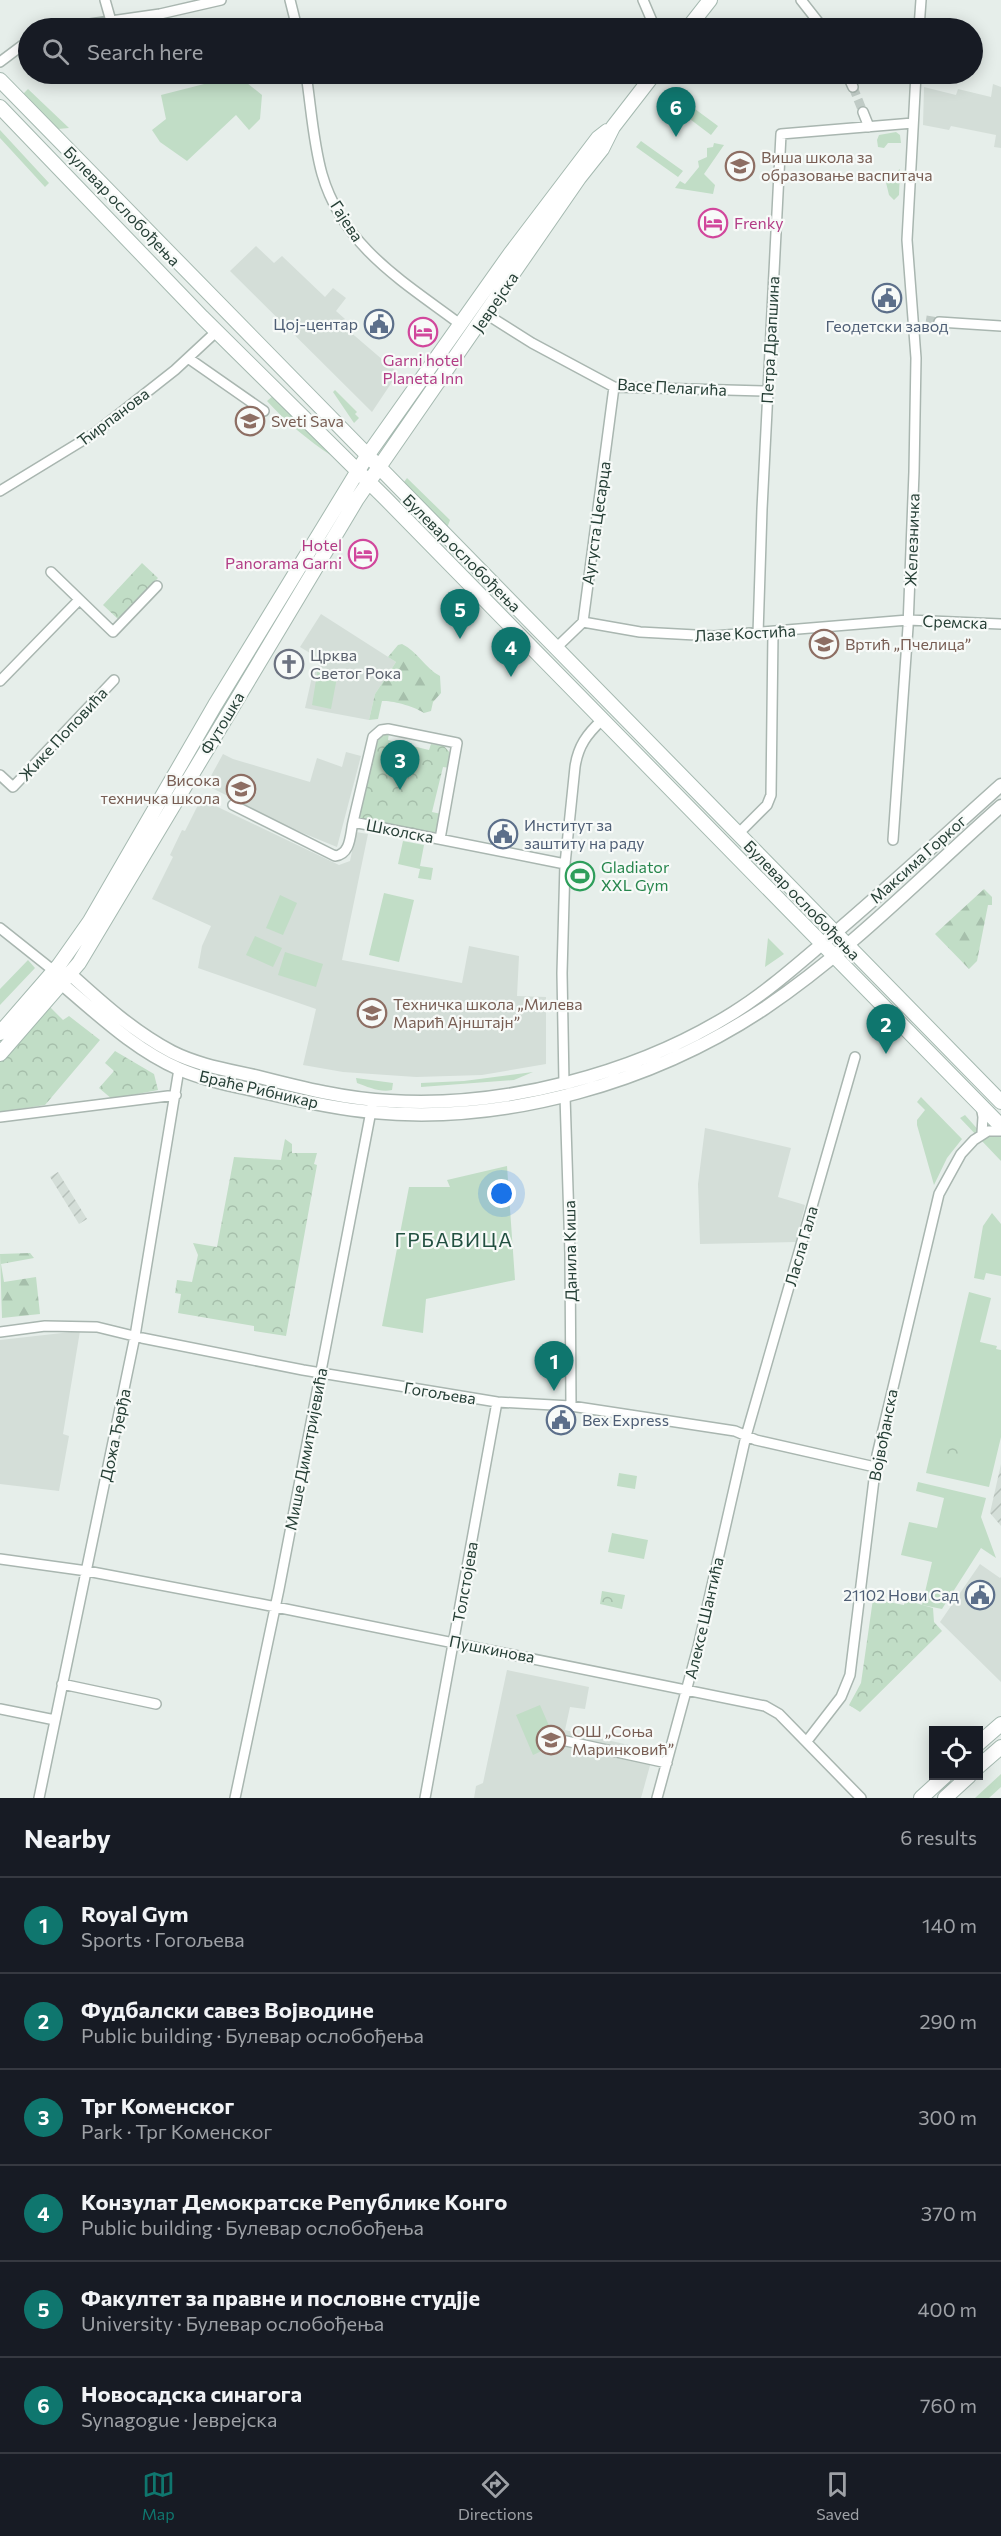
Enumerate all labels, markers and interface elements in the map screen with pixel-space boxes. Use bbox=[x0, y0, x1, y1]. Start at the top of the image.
search box bbox=[18, 18, 983, 84]
icon: search bbox=[39, 35, 72, 68]
text: Search here bbox=[87, 38, 203, 65]
pin: 6 bbox=[656, 88, 696, 137]
street label: Булевар ослобођења bbox=[60, 142, 184, 269]
place label: Виша школа за образовање васпитача bbox=[761, 147, 932, 184]
school or university icon: Виша школа за образовање васпитача bbox=[724, 150, 756, 182]
street label: Гајева bbox=[327, 197, 368, 245]
hotel icon: Frenky bbox=[697, 207, 729, 239]
place label: Frenky bbox=[734, 213, 784, 232]
street label: Јеврејска bbox=[468, 268, 522, 335]
street label: Петра Драпшина bbox=[757, 276, 782, 404]
public building icon: Геодетски завод bbox=[871, 282, 903, 314]
public building icon: Цој-центар bbox=[363, 308, 395, 340]
place label: Цој-центар bbox=[273, 314, 358, 333]
hotel icon: Garni hotel Planeta Inn bbox=[407, 316, 439, 348]
place label: Геодетски завод bbox=[826, 316, 949, 335]
place label: Garni hotel Planeta Inn bbox=[383, 350, 463, 387]
street label: Васе Пелагића bbox=[617, 374, 727, 399]
street label: Ћирпанова bbox=[73, 383, 152, 450]
school or university icon: Sveti Sava bbox=[234, 405, 266, 437]
place label: Sveti Sava bbox=[271, 411, 344, 430]
street label: Аугуста Цесарца bbox=[577, 460, 614, 586]
street label: Булевар ослобођења bbox=[399, 490, 525, 616]
street label: Железничка bbox=[900, 493, 923, 587]
place label: Hotel Panorama Garni bbox=[225, 535, 342, 572]
hotel icon: Hotel Panorama Garni bbox=[347, 538, 379, 570]
pin: 5 bbox=[440, 590, 480, 639]
street label: Сремска bbox=[922, 611, 988, 632]
street label: Лазе Костића bbox=[694, 620, 796, 645]
pin: 4 bbox=[492, 628, 530, 677]
school or university icon: Вртић „Пчелица” bbox=[808, 628, 840, 660]
place label: Вртић „Пчелица” bbox=[845, 634, 971, 653]
place label: Црква Светог Рока bbox=[310, 645, 401, 682]
church icon: Црква Светог Рока bbox=[273, 648, 305, 680]
street label: Жике Поповића bbox=[15, 683, 111, 784]
street label: Футошка bbox=[196, 688, 247, 757]
pin: 3 bbox=[380, 740, 420, 790]
place label: Висока техничка школа bbox=[100, 770, 220, 807]
school or university icon: Висока техничка школа bbox=[225, 773, 257, 805]
street label: Максима Горког bbox=[866, 810, 970, 907]
street label: Школска bbox=[365, 815, 435, 846]
place label: Институт за заштиту на раду bbox=[524, 815, 645, 852]
public building icon: Институт за заштиту на раду bbox=[487, 818, 519, 850]
street label: Булевар ослобођења bbox=[740, 836, 864, 963]
place label: Gladiator XXL Gym bbox=[601, 857, 670, 894]
sports icon: Gladiator XXL Gym bbox=[564, 860, 596, 892]
place label: Техничка школа „Милева Марић Ајнштајн” bbox=[393, 994, 583, 1031]
school or university icon: Техничка школа „Милева Марић Ајнштајн” bbox=[356, 997, 388, 1029]
pin: 2 bbox=[866, 1004, 906, 1054]
street label: Браће Рибникар bbox=[198, 1066, 321, 1111]
your location bbox=[487, 1179, 516, 1208]
street label: Данила Киша bbox=[559, 1200, 580, 1302]
street label: Ласла Гала bbox=[780, 1204, 821, 1288]
district label: ГРБАВИЦА bbox=[394, 1227, 514, 1251]
pin: 1 bbox=[534, 1342, 574, 1391]
street label: Мише Димитријевића bbox=[280, 1366, 331, 1532]
street label: Гогољева bbox=[403, 1377, 477, 1408]
street label: Дожа Ђерђа bbox=[95, 1387, 134, 1483]
street label: Војвођанска bbox=[864, 1387, 901, 1482]
public building icon: Bex Express bbox=[545, 1404, 577, 1436]
place label: Bex Express bbox=[582, 1410, 669, 1429]
street label: Толстојева bbox=[448, 1540, 481, 1624]
street label: Алексе Шантића bbox=[680, 1555, 727, 1681]
public building icon: 21102 Нови Сад bbox=[964, 1579, 996, 1611]
place label: 21102 Нови Сад bbox=[843, 1585, 960, 1604]
street label: Пушкинова bbox=[448, 1631, 536, 1666]
place label: ОШ „Соња Маринковић” bbox=[572, 1721, 674, 1758]
school or university icon: ОШ „Соња Маринковић” bbox=[535, 1724, 567, 1756]
map controls bbox=[929, 1726, 983, 1780]
button: locate bbox=[929, 1726, 983, 1780]
text: Nearby bbox=[24, 1822, 111, 1853]
text: 6 results bbox=[900, 1825, 977, 1849]
text: Royal Gym bbox=[81, 1900, 188, 1927]
text: 1 bbox=[39, 1913, 48, 1937]
text: 140 m bbox=[922, 1913, 977, 1937]
text: Sports · Гогољева bbox=[81, 1927, 245, 1951]
text: Фудбалски савез Војводине bbox=[81, 1996, 374, 2023]
text: 2 bbox=[38, 2009, 49, 2033]
text: 290 m bbox=[919, 2009, 977, 2033]
text: Public building · Булевар ослобођења bbox=[81, 2023, 424, 2047]
text: Трг Коменског bbox=[81, 2092, 234, 2119]
text: 3 bbox=[38, 2105, 49, 2129]
text: 300 m bbox=[918, 2105, 977, 2129]
text: Park · Трг Коменског bbox=[81, 2119, 272, 2143]
text: Конзулат Демократске Републике Конго bbox=[81, 2188, 507, 2215]
text: 4 bbox=[37, 2201, 50, 2225]
text: 370 m bbox=[921, 2201, 977, 2225]
text: Public building · Булевар ослобођења bbox=[81, 2215, 424, 2239]
text: Факултет за правне и пословне студјје bbox=[81, 2284, 480, 2311]
text: 5 bbox=[38, 2297, 49, 2321]
text: 400 m bbox=[918, 2297, 977, 2321]
text: University · Булевар ослобођења bbox=[81, 2311, 384, 2335]
text: Новосадска синагога bbox=[81, 2380, 302, 2407]
text: 6 bbox=[37, 2393, 50, 2417]
text: 760 m bbox=[920, 2393, 977, 2417]
text: Synagogue · Јеврејска bbox=[81, 2407, 277, 2431]
tab: Map bbox=[142, 2468, 175, 2523]
tab: Directions bbox=[458, 2468, 533, 2523]
tab: Saved bbox=[816, 2468, 859, 2523]

